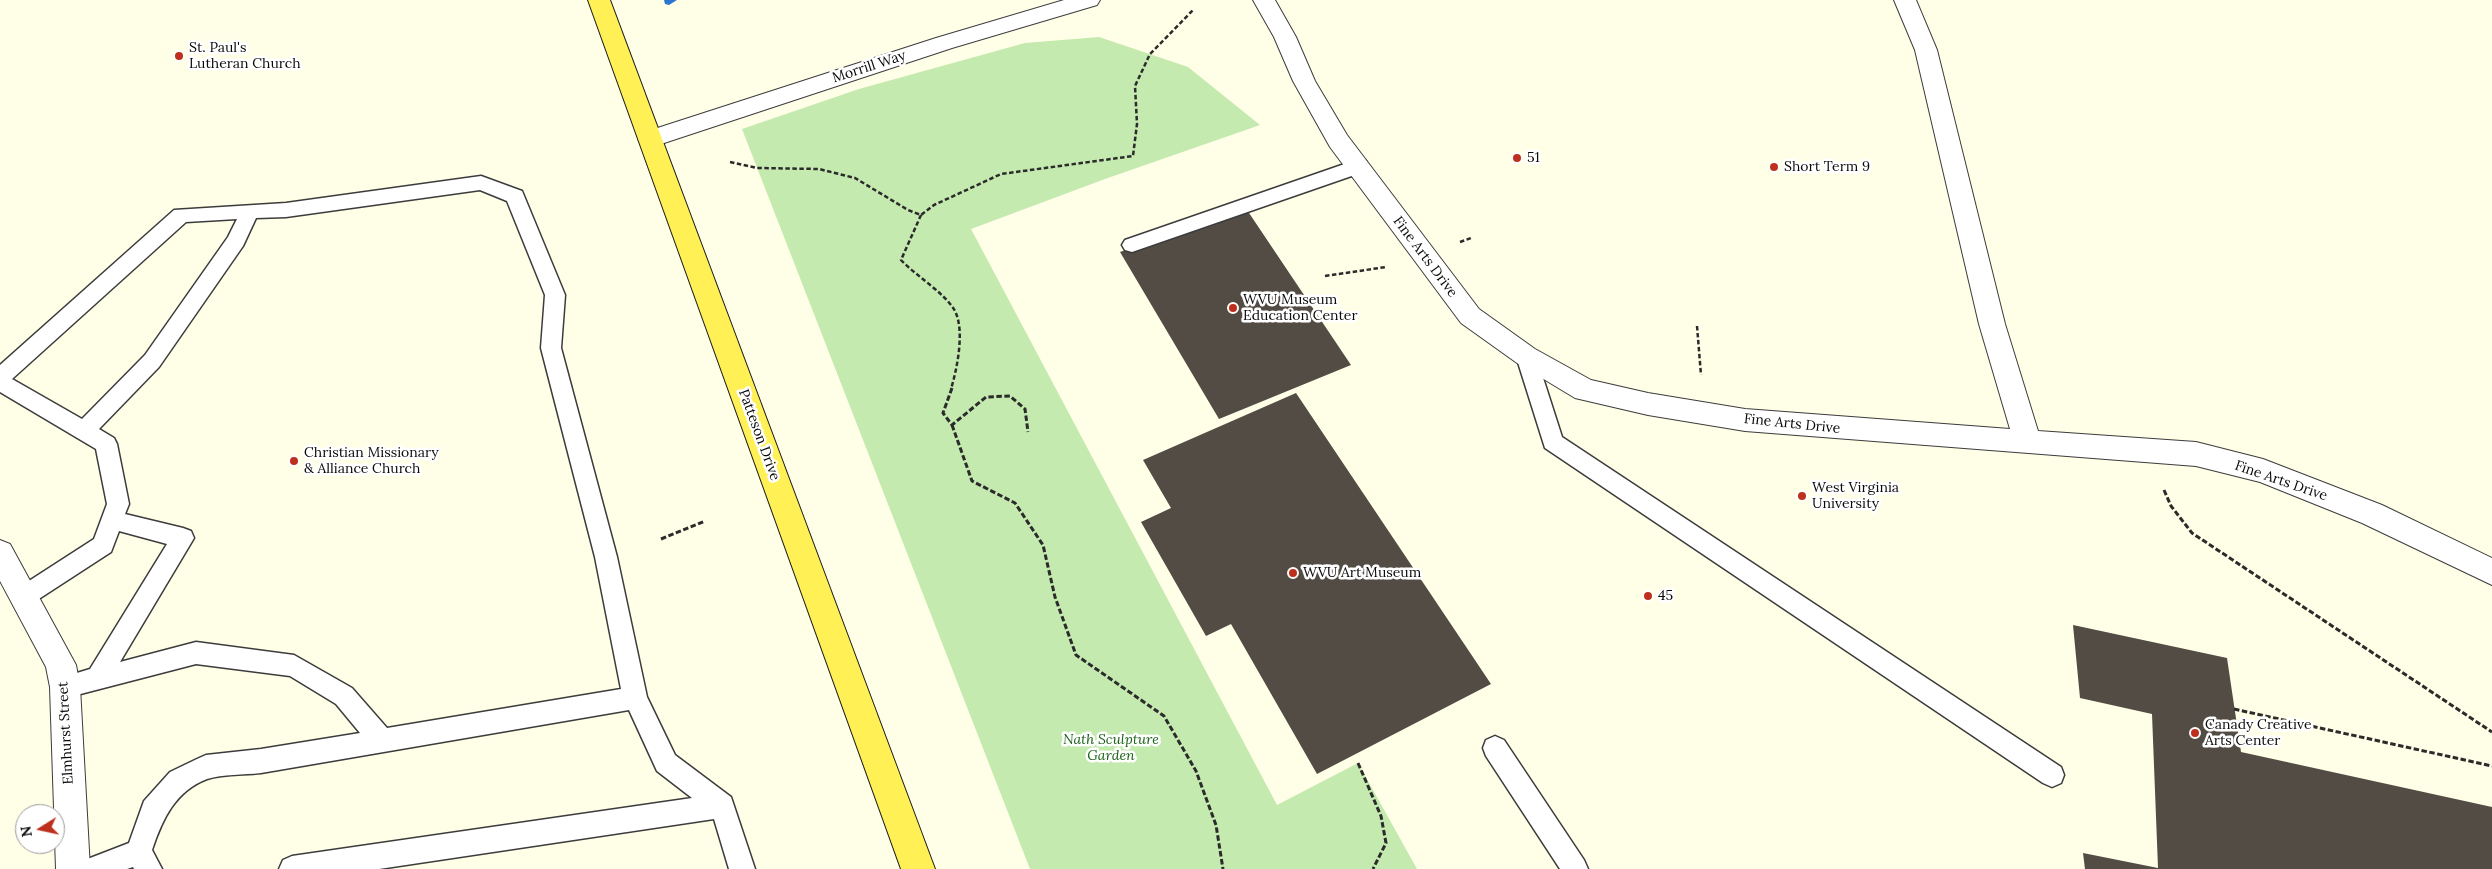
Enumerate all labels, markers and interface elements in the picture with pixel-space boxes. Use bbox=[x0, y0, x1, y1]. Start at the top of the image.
place label: St. Paul's Lutheran Church bbox=[189, 40, 301, 72]
street label: Morrill Way bbox=[830, 47, 908, 87]
marker: St. Paul's Lutheran Church bbox=[173, 50, 185, 62]
place label: 51 bbox=[1527, 150, 1540, 166]
marker: 51 bbox=[1511, 152, 1523, 164]
place label: Short Term 9 bbox=[1784, 159, 1870, 175]
marker: Short Term 9 bbox=[1768, 161, 1780, 173]
street label: Fine Arts Drive bbox=[1389, 213, 1461, 301]
place label: WVU Museum Education Center bbox=[1243, 292, 1358, 324]
marker: WVU Museum Education Center bbox=[1227, 302, 1239, 314]
street label: Patteson Drive bbox=[735, 387, 783, 483]
street label: Fine Arts Drive bbox=[1743, 411, 1841, 437]
place label: Christian Missionary & Alliance Church bbox=[304, 445, 439, 478]
marker: Christian Missionary & Alliance Church bbox=[288, 455, 300, 467]
street label: Fine Arts Drive bbox=[2232, 457, 2330, 505]
place label: West Virginia University bbox=[1812, 480, 1899, 512]
marker: West Virginia University bbox=[1796, 490, 1808, 502]
place label: WVU Art Museum bbox=[1303, 565, 1421, 581]
marker: WVU Art Museum bbox=[1287, 567, 1299, 579]
place label: 45 bbox=[1658, 588, 1673, 604]
marker: 45 bbox=[1642, 590, 1654, 602]
street label: Elmhurst Street bbox=[55, 681, 77, 785]
place label: Canady Creative Arts Center bbox=[2205, 717, 2311, 750]
marker: Canady Creative Arts Center bbox=[2189, 727, 2201, 739]
park label: Nath Sculpture Garden bbox=[1063, 732, 1159, 764]
north arrow bbox=[15, 804, 65, 854]
text: N bbox=[16, 825, 36, 838]

